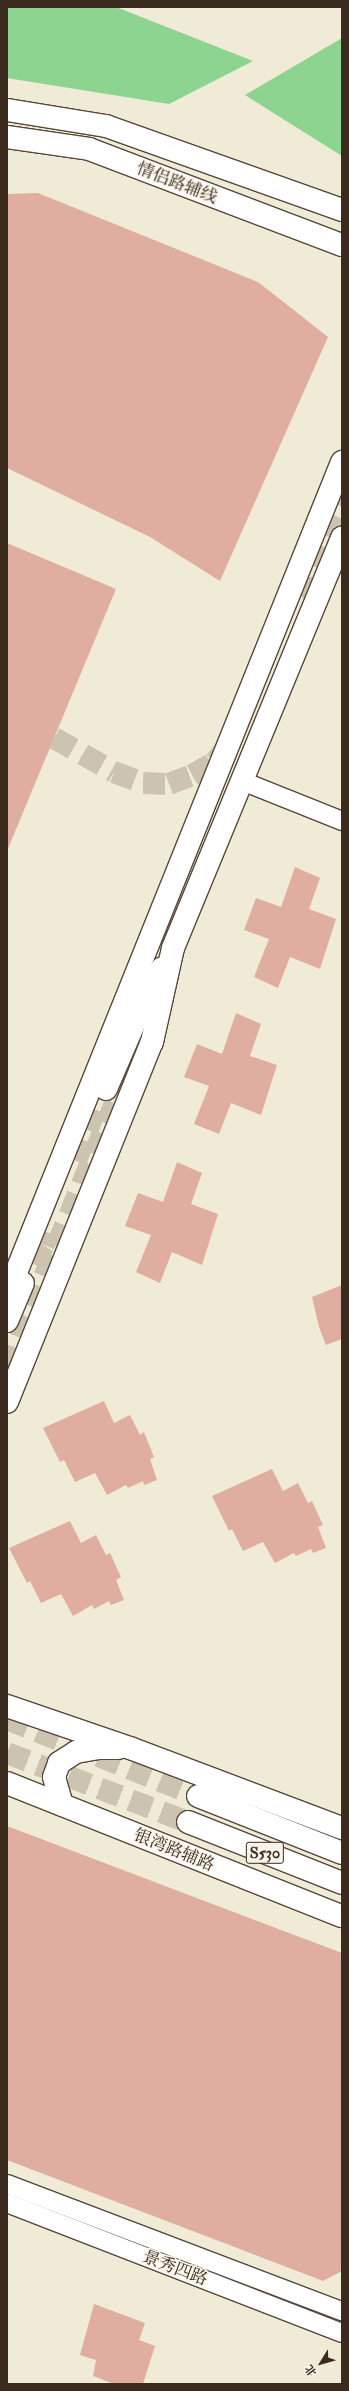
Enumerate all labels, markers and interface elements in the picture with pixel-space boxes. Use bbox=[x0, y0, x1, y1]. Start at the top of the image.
street label: 情侣路辅线 bbox=[134, 158, 220, 208]
street label: 银湾路辅路 bbox=[131, 1825, 217, 1875]
road number: S530 bbox=[245, 1839, 285, 1867]
street label: 景秀四路 bbox=[140, 2246, 210, 2290]
north arrow bbox=[301, 2343, 341, 2383]
text: 北 bbox=[303, 2362, 320, 2379]

